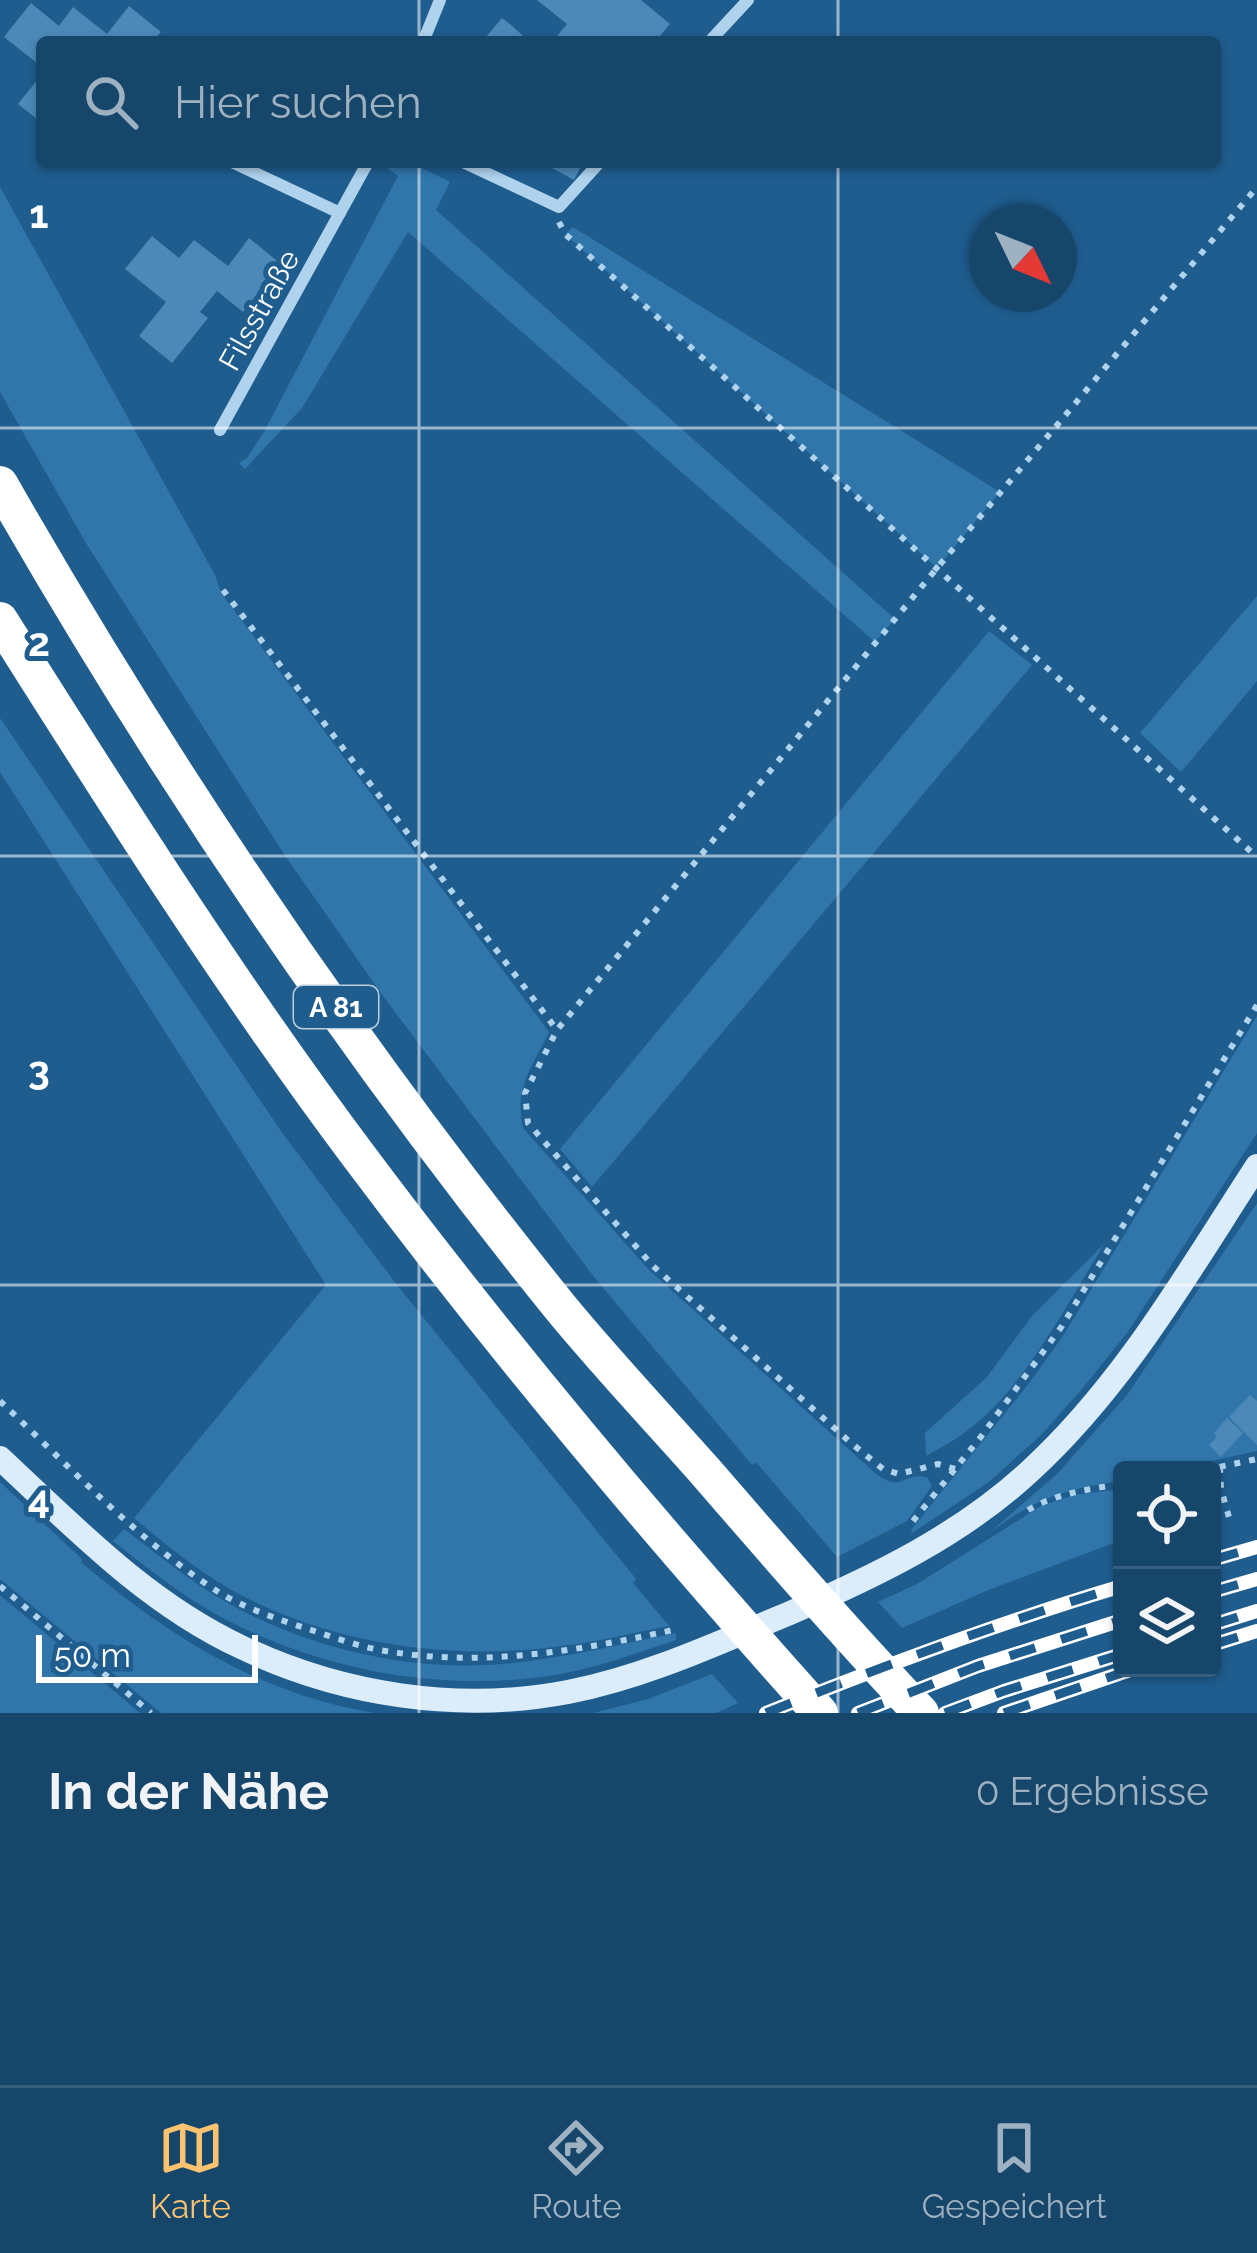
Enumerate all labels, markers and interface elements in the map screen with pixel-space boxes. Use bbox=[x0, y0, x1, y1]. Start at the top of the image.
search box bbox=[36, 36, 1221, 168]
icon: search bbox=[78, 69, 144, 135]
text: Hier suchen bbox=[174, 76, 422, 129]
text: 1 bbox=[29, 191, 49, 237]
north arrow bbox=[969, 204, 1077, 312]
street label: Filsstraße bbox=[212, 244, 306, 376]
text: 2 bbox=[28, 619, 50, 665]
road number: A 81 bbox=[294, 986, 378, 1028]
text: 3 bbox=[28, 1047, 50, 1093]
map controls bbox=[1113, 1461, 1221, 1677]
button: locate bbox=[1113, 1461, 1221, 1569]
text: 4 bbox=[28, 1476, 50, 1522]
button: layers bbox=[1113, 1569, 1221, 1677]
scale bar bbox=[36, 1629, 258, 1682]
text: 50 m bbox=[54, 1636, 131, 1675]
text: In der Nähe bbox=[48, 1761, 329, 1821]
text: 0 Ergebnisse bbox=[976, 1768, 1209, 1814]
tab: Karte bbox=[150, 2115, 231, 2226]
tab: Route bbox=[531, 2115, 622, 2226]
tab: Gespeichert bbox=[922, 2115, 1107, 2226]

